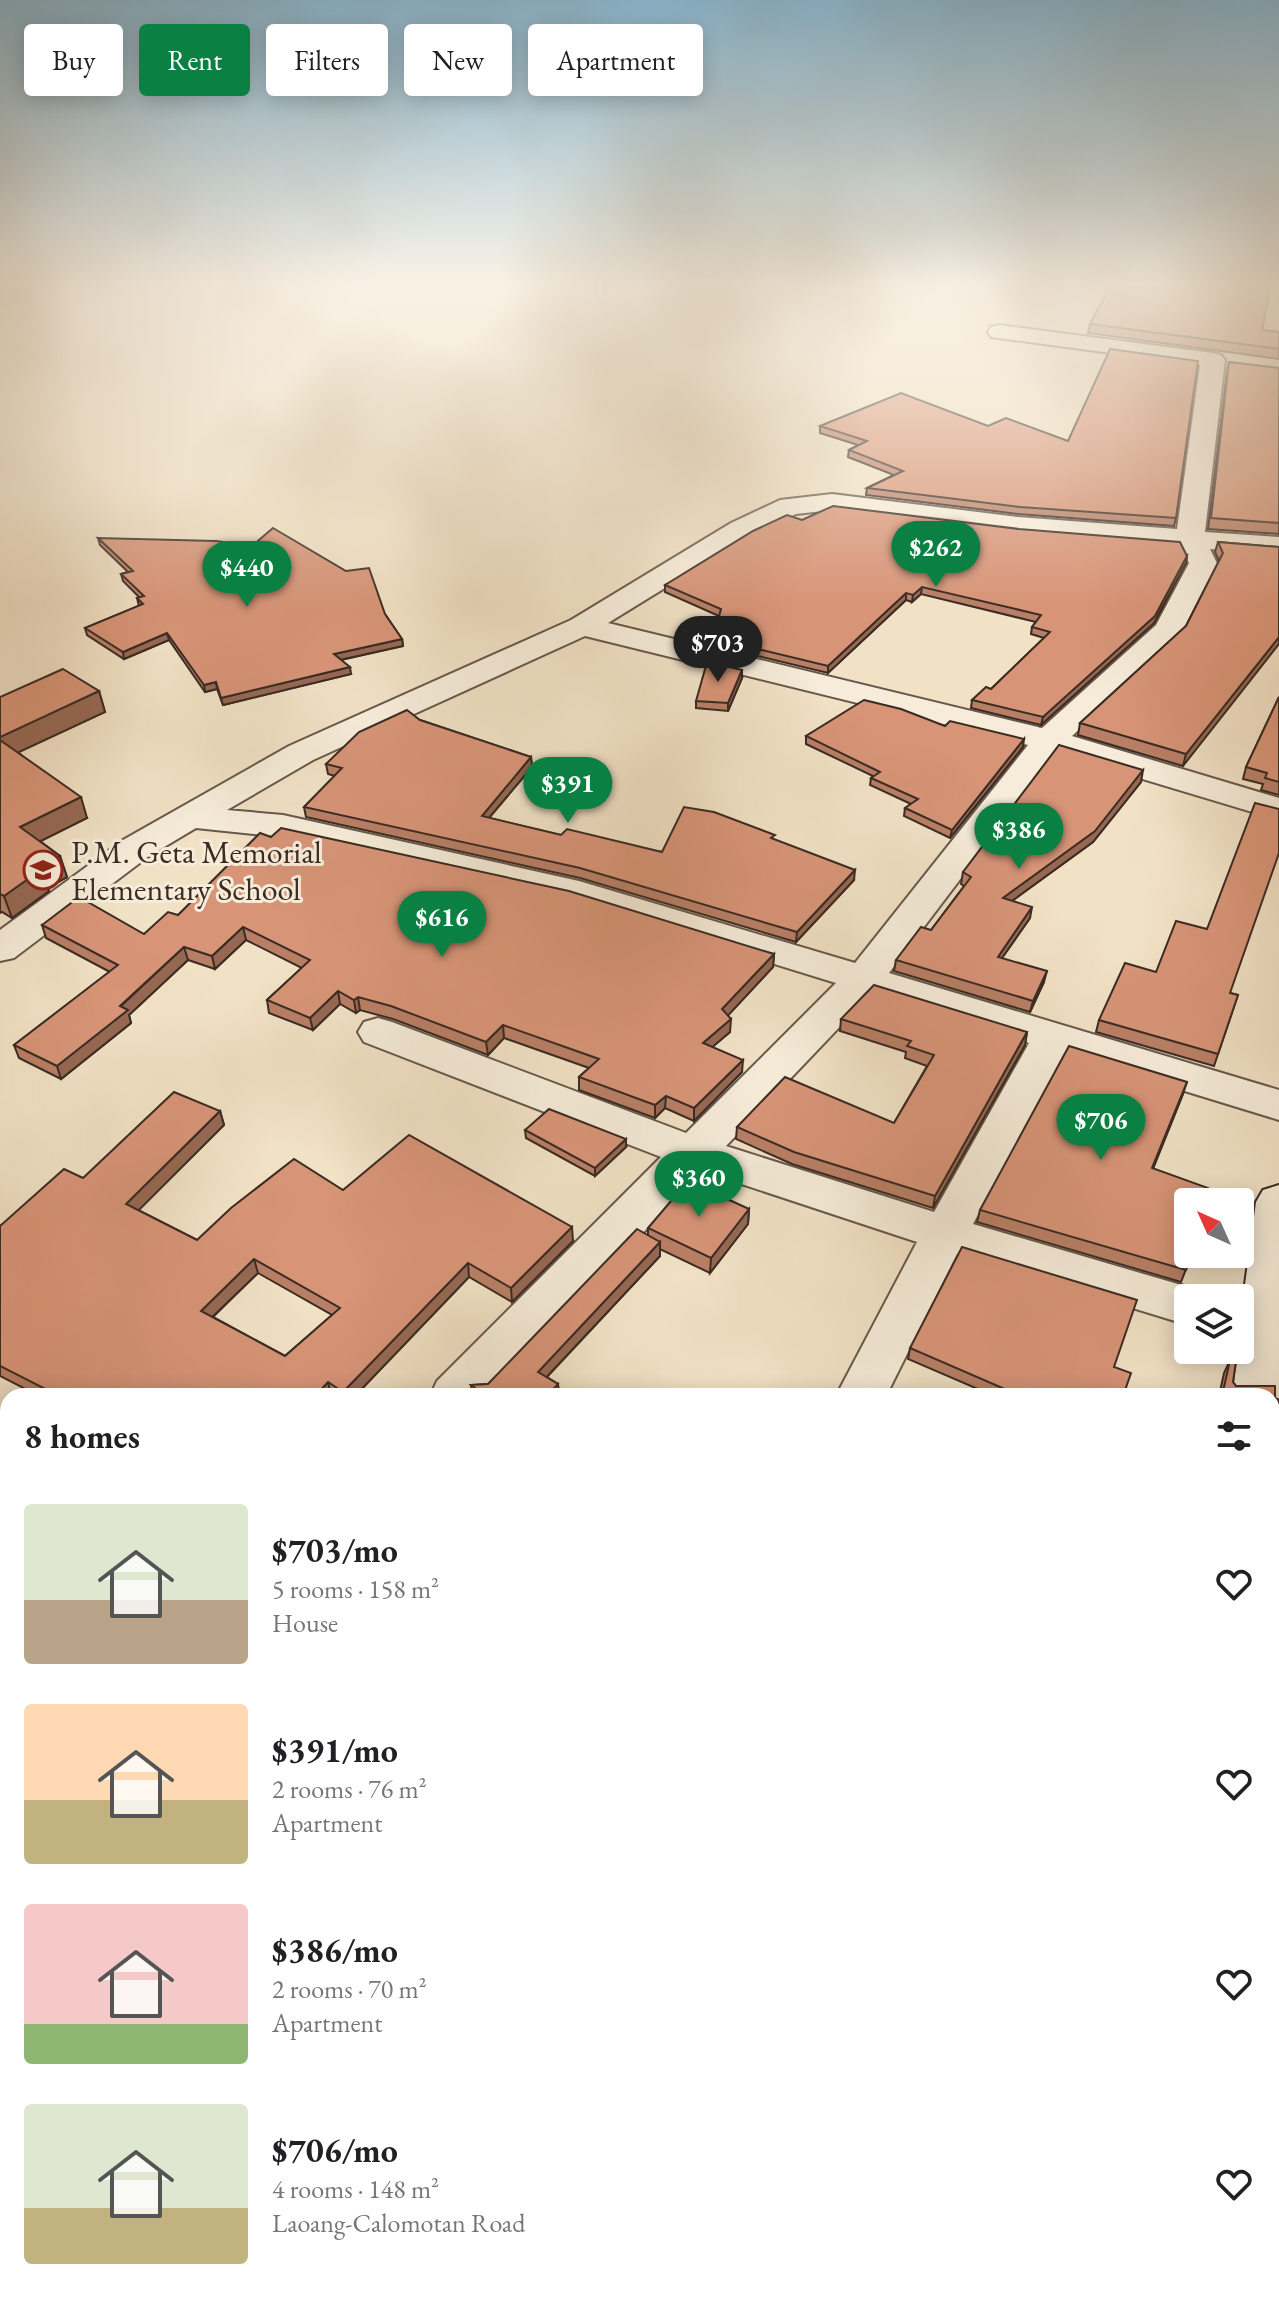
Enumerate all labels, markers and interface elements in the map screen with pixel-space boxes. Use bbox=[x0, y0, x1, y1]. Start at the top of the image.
chip: Buy bbox=[24, 24, 123, 96]
chip: Rent bbox=[139, 24, 250, 96]
chip: Filters bbox=[266, 24, 388, 96]
chip: New bbox=[404, 24, 512, 96]
chip: Apartment bbox=[528, 24, 703, 96]
pin: $262 bbox=[889, 521, 983, 589]
text: $262 bbox=[909, 530, 963, 564]
pin: $440 bbox=[200, 541, 294, 609]
text: $440 bbox=[220, 550, 274, 584]
pin: $703 bbox=[671, 616, 765, 684]
text: $703 bbox=[691, 625, 745, 659]
pin: $391 bbox=[521, 757, 615, 825]
text: $391 bbox=[541, 766, 595, 800]
pin: $386 bbox=[972, 803, 1066, 871]
text: $386 bbox=[992, 812, 1046, 846]
place label: P.M. Geta Memorial Elementary School bbox=[71, 831, 322, 910]
school or university icon: P.M. Geta Memorial Elementary School bbox=[22, 849, 64, 891]
pin: $616 bbox=[395, 891, 489, 959]
text: $616 bbox=[415, 900, 469, 934]
pin: $706 bbox=[1054, 1094, 1148, 1162]
text: $706 bbox=[1074, 1103, 1128, 1137]
pin: $360 bbox=[652, 1151, 746, 1219]
text: $360 bbox=[672, 1160, 726, 1194]
north arrow bbox=[1174, 1188, 1254, 1268]
map controls bbox=[1174, 1188, 1254, 1364]
button: layers bbox=[1174, 1284, 1254, 1364]
text: 8 homes bbox=[24, 1414, 140, 1458]
icon: filters bbox=[1212, 1414, 1256, 1458]
text: $703/mo bbox=[272, 1528, 398, 1572]
icon: home bbox=[88, 1536, 184, 1632]
icon: heart bbox=[1212, 1562, 1256, 1606]
text: 5 rooms · 158 m² bbox=[272, 1572, 439, 1606]
text: House bbox=[272, 1606, 338, 1640]
text: $391/mo bbox=[272, 1728, 398, 1772]
icon: home bbox=[88, 1736, 184, 1832]
icon: heart bbox=[1212, 1762, 1256, 1806]
text: 2 rooms · 76 m² bbox=[272, 1772, 427, 1806]
text: Apartment bbox=[272, 1806, 382, 1840]
text: $386/mo bbox=[272, 1928, 398, 1972]
icon: home bbox=[88, 1936, 184, 2032]
icon: heart bbox=[1212, 1962, 1256, 2006]
text: 2 rooms · 70 m² bbox=[272, 1972, 427, 2006]
text: Apartment bbox=[272, 2006, 382, 2040]
text: $706/mo bbox=[272, 2128, 398, 2172]
icon: home bbox=[88, 2136, 184, 2232]
icon: heart bbox=[1212, 2162, 1256, 2206]
text: 4 rooms · 148 m² bbox=[272, 2172, 439, 2206]
text: Laoang-Calomotan Road bbox=[272, 2206, 525, 2240]

